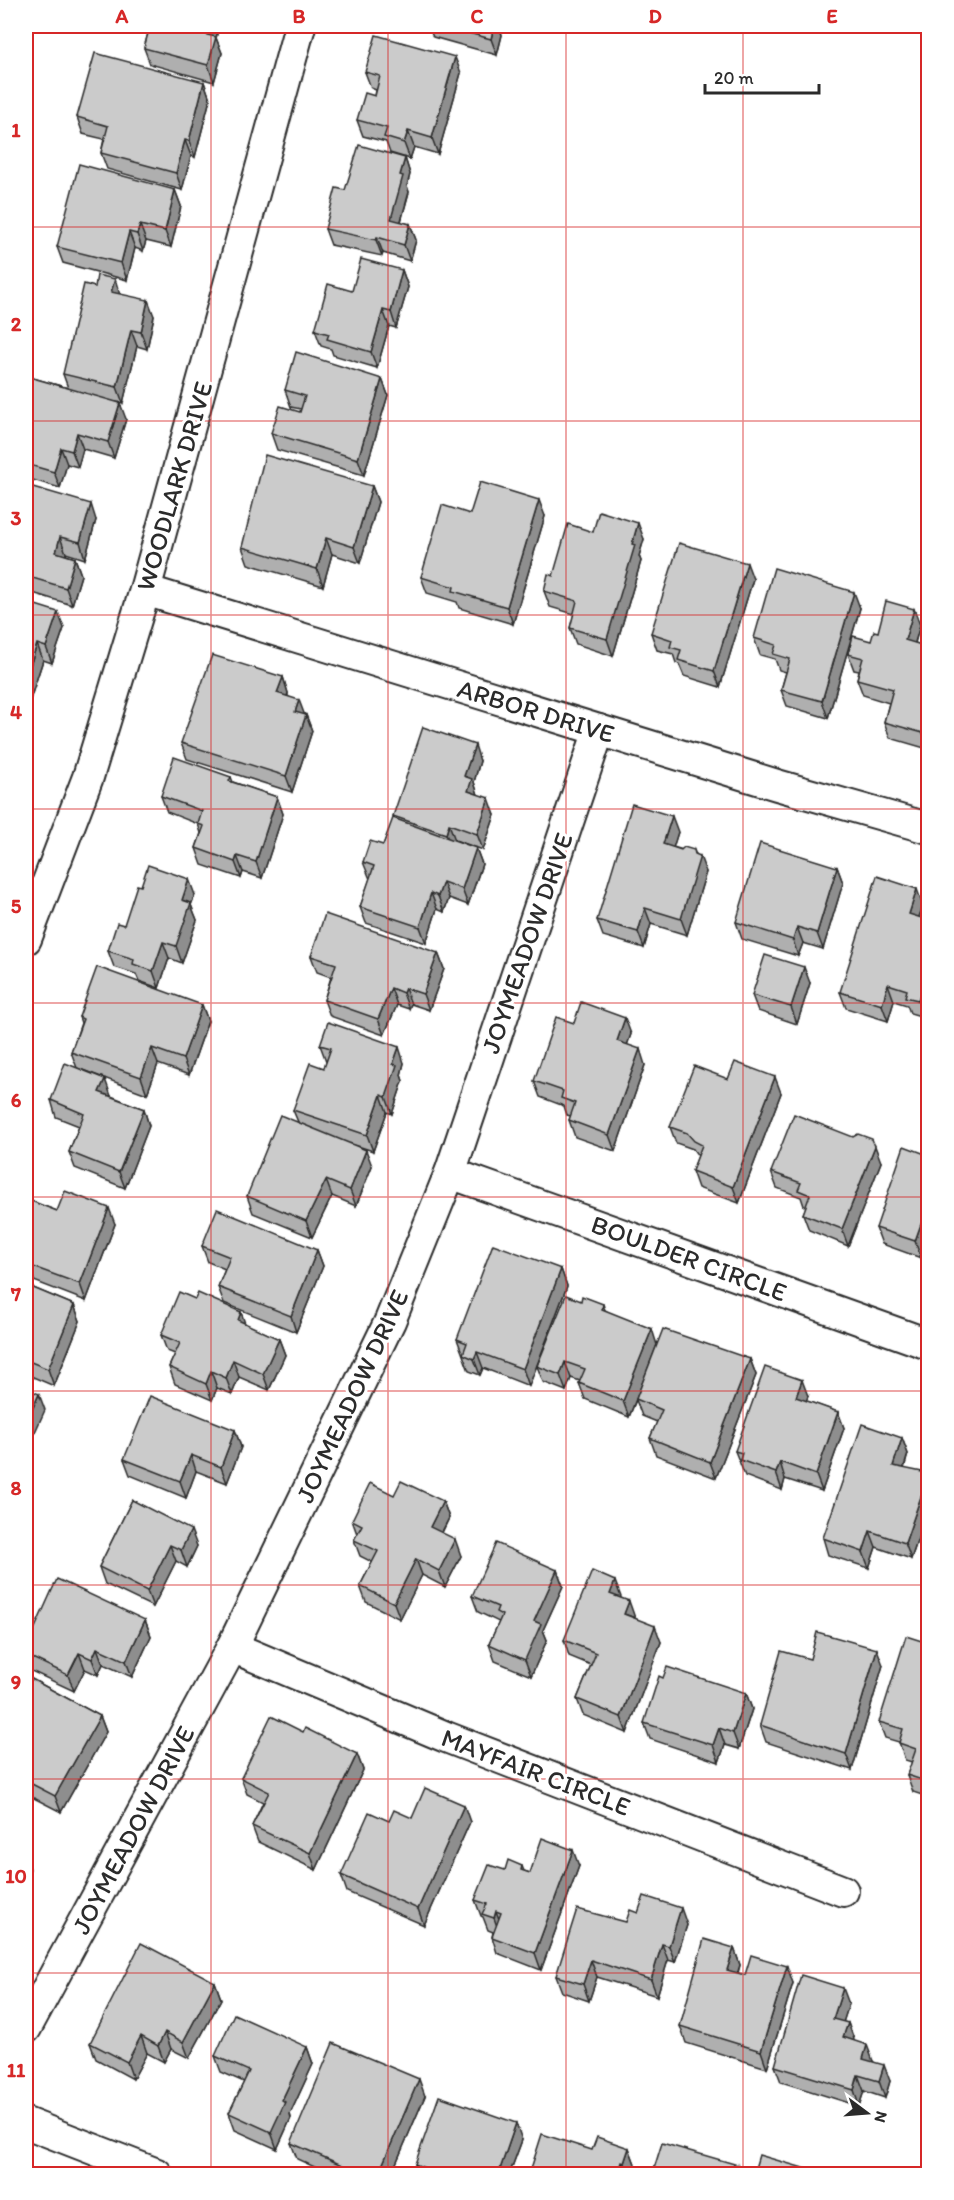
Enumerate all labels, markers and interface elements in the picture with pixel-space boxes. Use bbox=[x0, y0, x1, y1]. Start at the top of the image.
text: A bbox=[115, 4, 129, 28]
text: B bbox=[293, 4, 306, 28]
text: C bbox=[471, 4, 484, 28]
text: D bbox=[648, 4, 662, 28]
text: E bbox=[826, 4, 838, 28]
scale bar bbox=[705, 57, 819, 95]
text: 20 m bbox=[714, 67, 754, 89]
text: 1 bbox=[11, 118, 21, 142]
text: 2 bbox=[11, 312, 22, 336]
street label: WOODLARK DRIVE bbox=[129, 378, 219, 594]
text: 3 bbox=[11, 506, 22, 530]
street label: ARBOR DRIVE bbox=[454, 672, 618, 750]
text: 4 bbox=[10, 700, 22, 724]
street label: JOYMEADOW DRIVE bbox=[474, 828, 580, 1058]
text: 5 bbox=[11, 894, 22, 918]
text: 6 bbox=[11, 1088, 22, 1112]
street label: BOULDER CIRCLE bbox=[587, 1208, 791, 1308]
text: 7 bbox=[10, 1282, 21, 1306]
street label: JOYMEADOW DRIVE bbox=[289, 1284, 415, 1508]
text: 8 bbox=[11, 1476, 22, 1500]
text: 9 bbox=[11, 1670, 21, 1694]
street label: JOYMEADOW DRIVE bbox=[65, 1720, 201, 1940]
street label: MAYFAIR CIRCLE bbox=[437, 1721, 635, 1823]
text: 10 bbox=[5, 1864, 27, 1888]
text: 11 bbox=[7, 2058, 26, 2082]
north arrow bbox=[837, 2083, 897, 2143]
text: N bbox=[870, 2109, 892, 2125]

